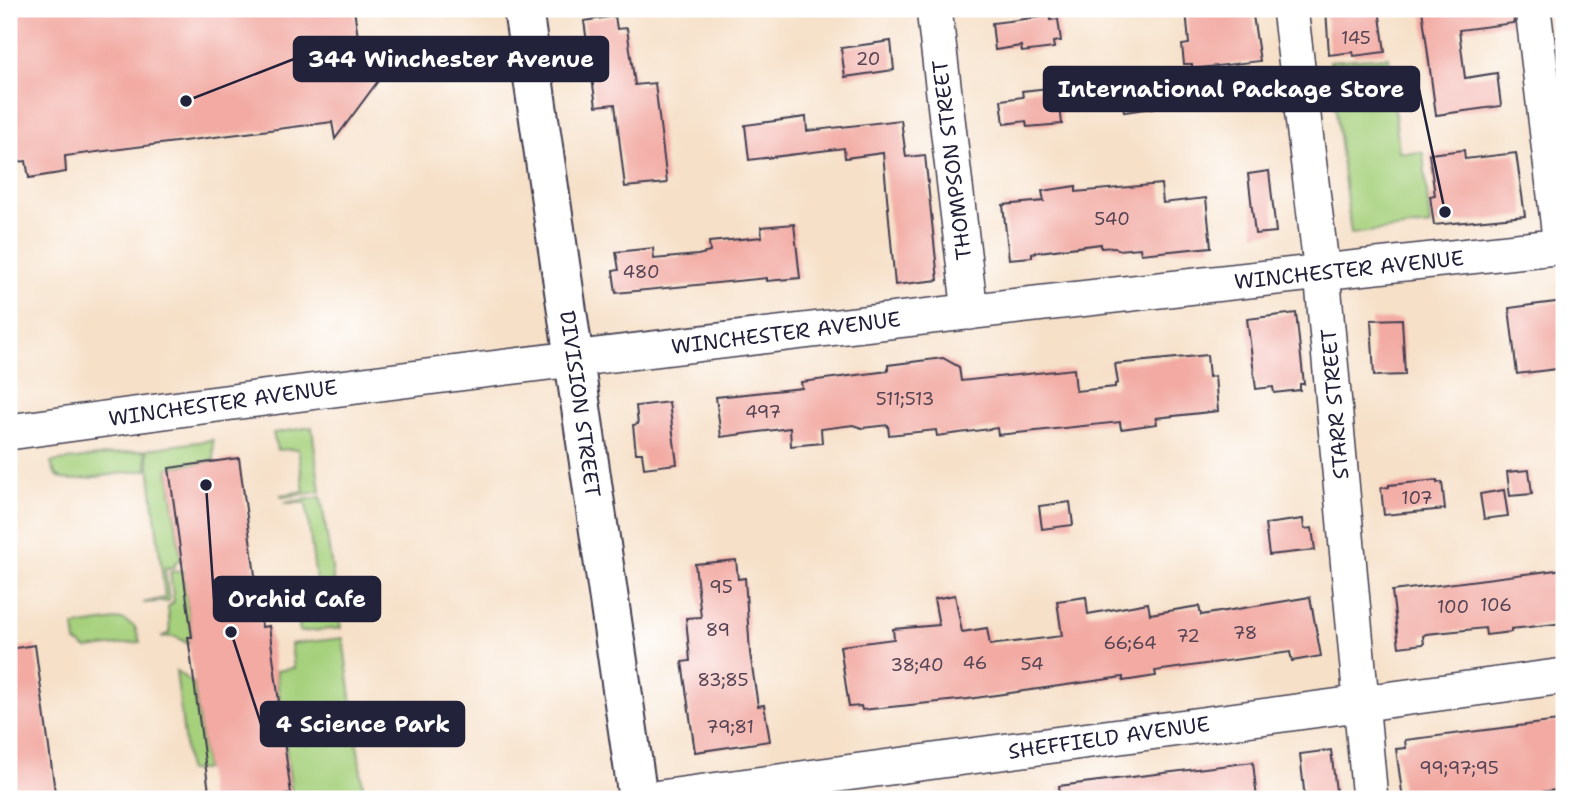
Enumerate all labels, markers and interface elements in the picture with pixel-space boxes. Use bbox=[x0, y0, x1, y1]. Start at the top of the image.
house number: 145 bbox=[1341, 26, 1371, 50]
callout: 344 Winchester Avenue bbox=[294, 37, 608, 81]
text: 344 Winchester Avenue bbox=[308, 44, 594, 74]
house number: 20 bbox=[856, 47, 880, 71]
street label: THOMPSON STREET bbox=[926, 58, 978, 262]
callout: International Package Store bbox=[1044, 67, 1419, 111]
text: International Package Store bbox=[1058, 74, 1404, 104]
house number: 540 bbox=[1094, 207, 1130, 231]
street label: WINCHESTER AVENUE bbox=[1233, 244, 1465, 296]
house number: 480 bbox=[623, 260, 659, 284]
street label: WINCHESTER AVENUE bbox=[670, 305, 902, 361]
street label: DIVISION STREET bbox=[553, 309, 607, 499]
street label: STARR STREET bbox=[1314, 327, 1356, 481]
street label: WINCHESTER AVENUE bbox=[107, 373, 339, 433]
house number: 511;513 bbox=[876, 387, 934, 411]
house number: 497 bbox=[745, 400, 781, 424]
house number: 107 bbox=[1401, 486, 1433, 510]
house number: 95 bbox=[709, 575, 733, 599]
callout: Orchid Cafe bbox=[214, 577, 380, 621]
text: Orchid Cafe bbox=[228, 584, 366, 614]
house number: 106 bbox=[1480, 593, 1512, 617]
house number: 100 bbox=[1437, 595, 1469, 619]
house number: 89 bbox=[706, 618, 730, 642]
house number: 78 bbox=[1233, 621, 1257, 645]
house number: 72 bbox=[1176, 624, 1200, 648]
house number: 66;64 bbox=[1103, 631, 1157, 655]
house number: 46 bbox=[963, 651, 987, 675]
house number: 54 bbox=[1020, 652, 1044, 676]
house number: 38;40 bbox=[890, 653, 944, 677]
house number: 83;85 bbox=[698, 668, 748, 692]
callout: 4 Science Park bbox=[261, 702, 464, 746]
text: 4 Science Park bbox=[276, 709, 450, 739]
street label: SHEFFIELD AVENUE bbox=[1006, 710, 1212, 766]
house number: 79;81 bbox=[706, 715, 754, 739]
house number: 99;97;95 bbox=[1419, 756, 1499, 780]

